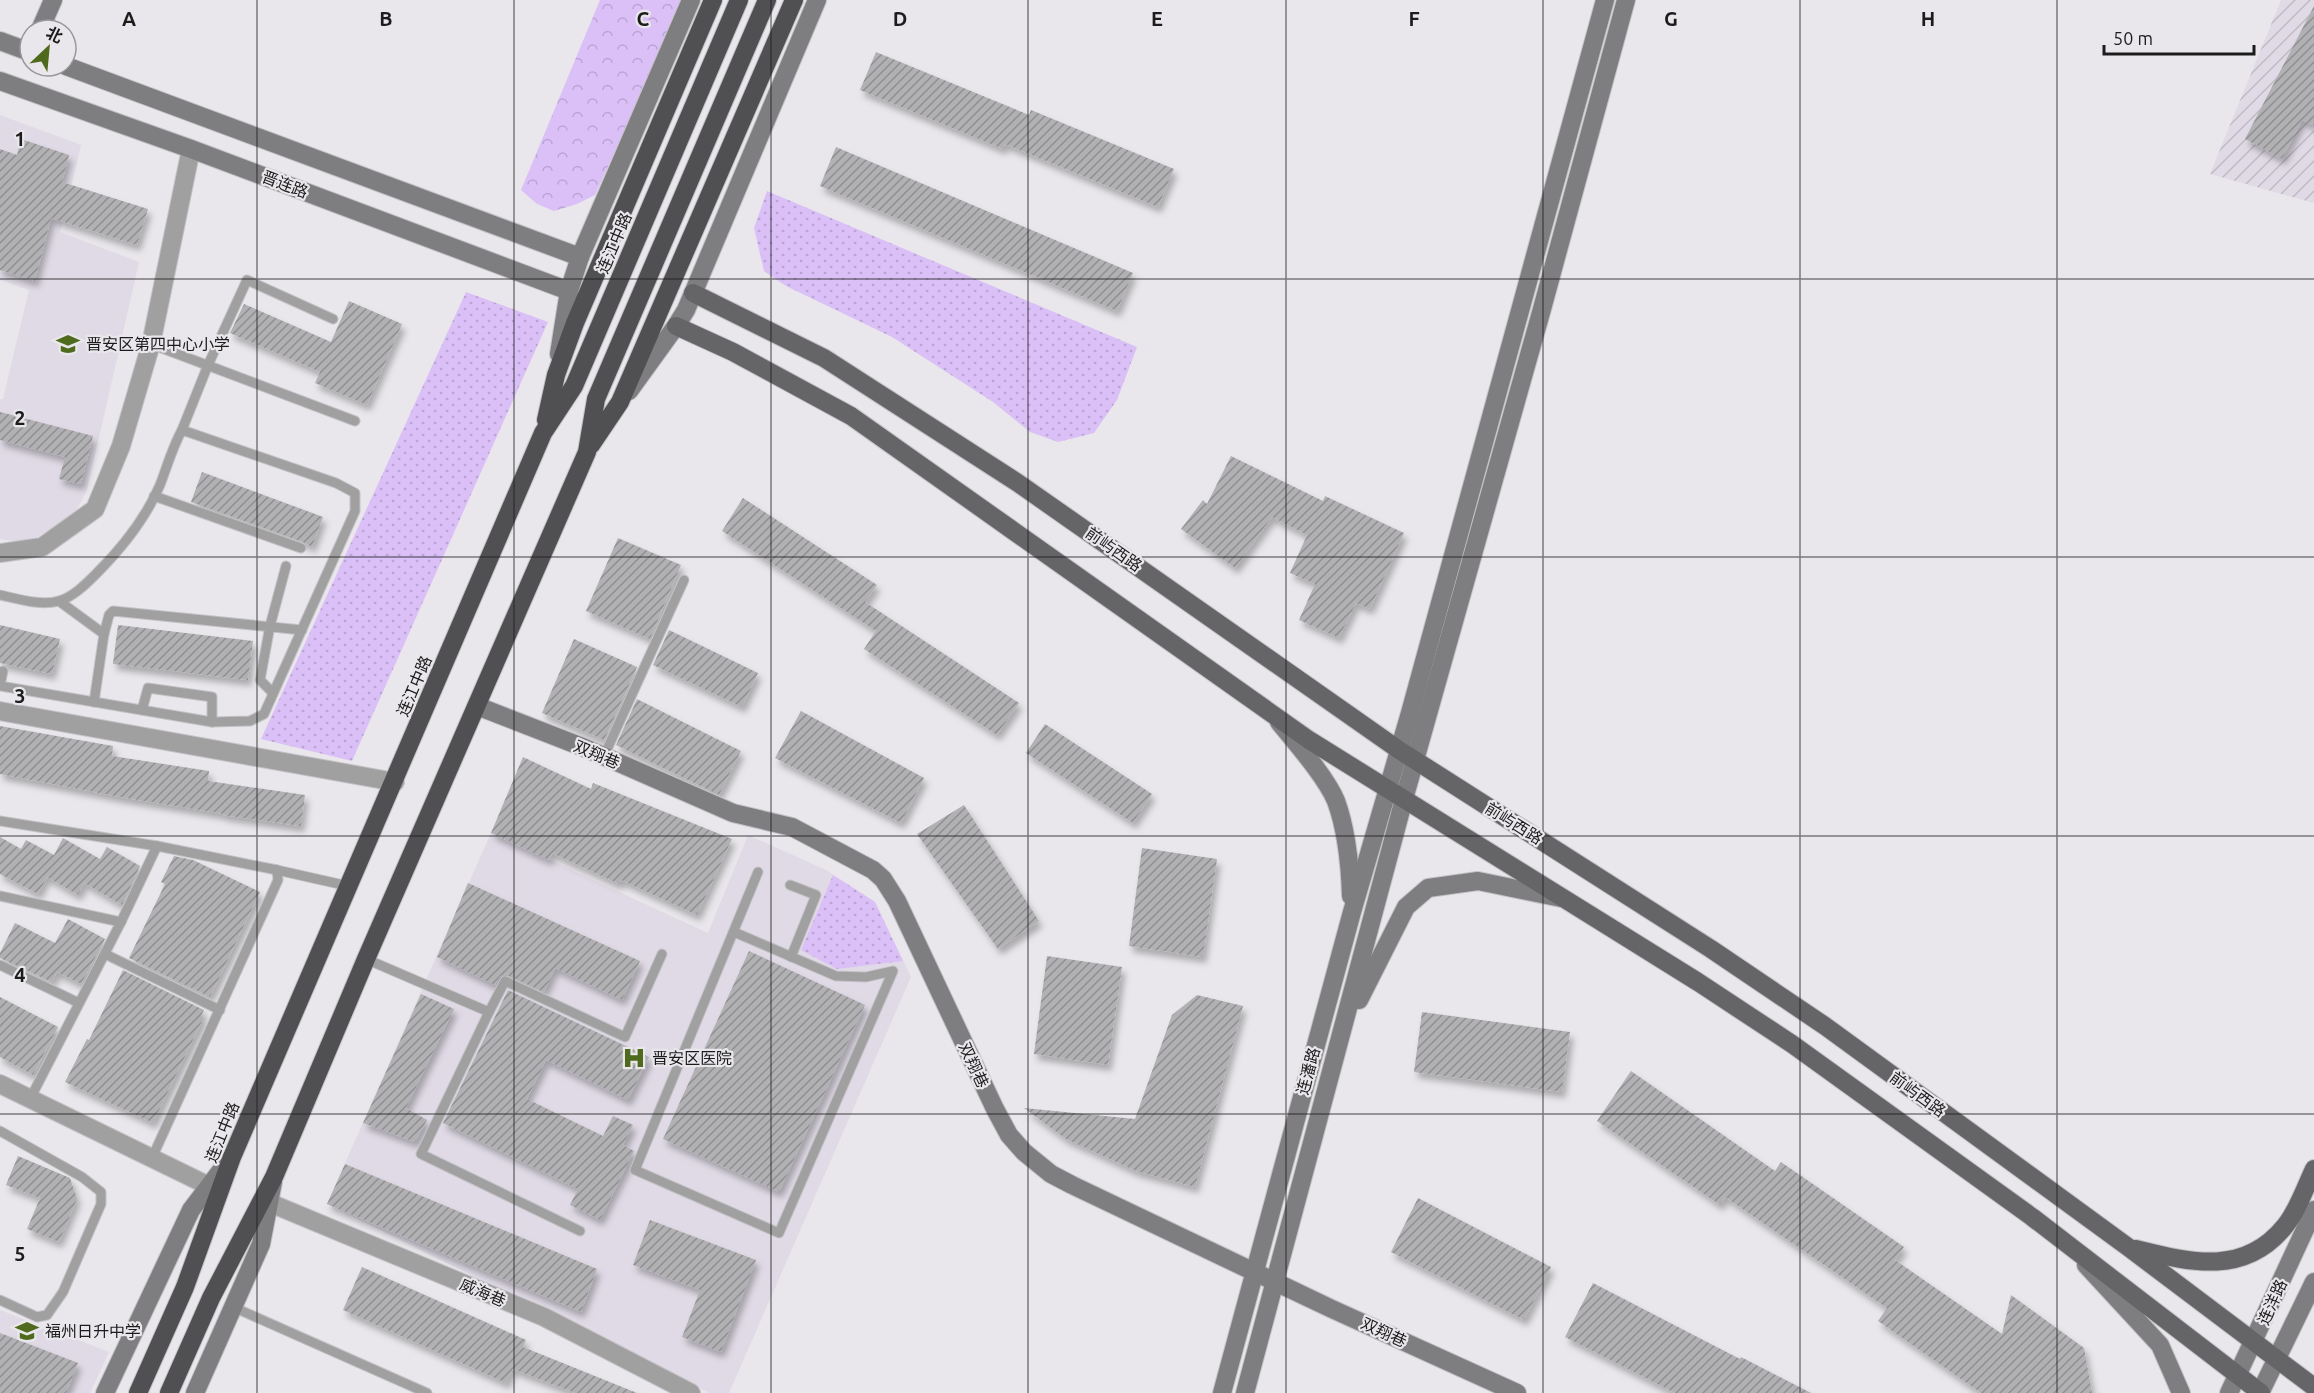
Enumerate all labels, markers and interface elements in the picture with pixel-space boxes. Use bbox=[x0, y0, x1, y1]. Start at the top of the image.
text: A bbox=[122, 7, 136, 30]
text: B bbox=[379, 7, 393, 30]
text: C bbox=[637, 7, 650, 30]
text: D bbox=[893, 7, 907, 30]
text: E bbox=[1151, 7, 1163, 30]
text: F bbox=[1408, 7, 1420, 30]
text: G bbox=[1664, 7, 1678, 30]
text: H bbox=[1921, 7, 1935, 30]
north arrow bbox=[18, 18, 78, 78]
scale bar bbox=[2104, 18, 2254, 56]
text: 北 bbox=[43, 23, 66, 46]
text: 50 m bbox=[2113, 28, 2153, 48]
text: 1 bbox=[14, 127, 26, 150]
street label: 晋连路 bbox=[259, 167, 311, 201]
street label: 连江中路 bbox=[593, 210, 635, 276]
school or university icon: 晋安区第四中心小学 bbox=[55, 331, 81, 357]
place label: 晋安区第四中心小学 bbox=[86, 335, 230, 353]
text: 2 bbox=[14, 406, 26, 429]
street label: 前屿西路 bbox=[1083, 523, 1145, 575]
street label: 连江中路 bbox=[393, 653, 435, 719]
text: 3 bbox=[14, 684, 26, 707]
street label: 双翔巷 bbox=[571, 736, 623, 772]
street label: 前屿西路 bbox=[1482, 798, 1546, 848]
text: 4 bbox=[14, 963, 26, 986]
street label: 双翔巷 bbox=[956, 1039, 992, 1091]
hospital icon: 晋安区医院 bbox=[621, 1045, 647, 1071]
street label: 连潘路 bbox=[1293, 1045, 1323, 1097]
place label: 晋安区医院 bbox=[652, 1049, 732, 1067]
street label: 前屿西路 bbox=[1887, 1068, 1949, 1120]
street label: 连江中路 bbox=[202, 1099, 242, 1165]
text: 5 bbox=[14, 1242, 26, 1265]
street label: 威海巷 bbox=[457, 1274, 509, 1310]
street label: 连洋路 bbox=[2254, 1276, 2290, 1328]
street label: 双翔巷 bbox=[1358, 1314, 1410, 1350]
school or university icon: 福州日升中学 bbox=[14, 1318, 40, 1344]
place label: 福州日升中学 bbox=[45, 1322, 141, 1340]

